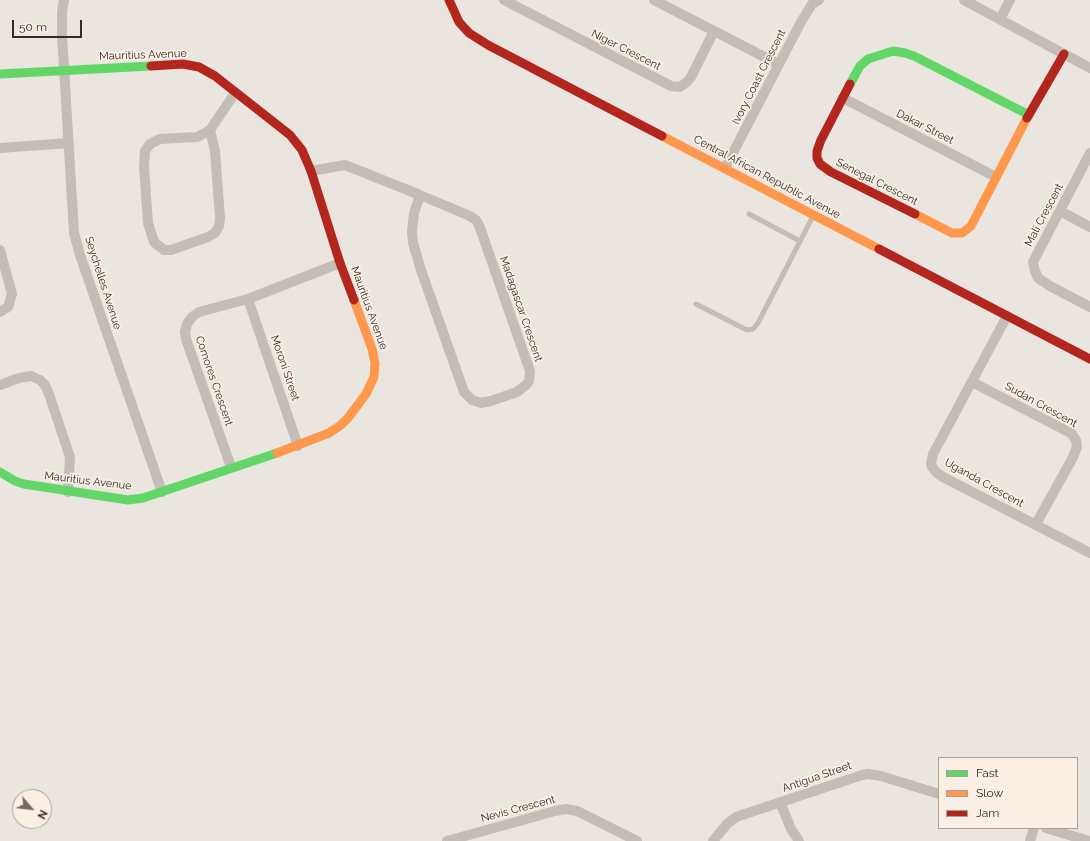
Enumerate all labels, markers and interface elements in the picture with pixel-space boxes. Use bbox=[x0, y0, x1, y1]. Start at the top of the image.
scale bar bbox=[14, 12, 84, 38]
text: 50 m bbox=[19, 20, 47, 34]
street label: Niger Crescent bbox=[589, 27, 663, 73]
street label: Ivory Coast Crescent bbox=[729, 27, 789, 127]
street label: Mauritius Avenue bbox=[99, 47, 187, 63]
street label: Dakar Street bbox=[894, 107, 956, 147]
street label: Central African Republic Avenue bbox=[691, 133, 843, 221]
street label: Senegal Crescent bbox=[834, 156, 920, 208]
street label: Mali Crescent bbox=[1022, 181, 1066, 249]
street label: Seychelles Avenue bbox=[82, 235, 124, 331]
street label: Madagascar Crescent bbox=[497, 255, 545, 363]
street label: Mauritius Avenue bbox=[348, 265, 390, 351]
street label: Moroni Street bbox=[268, 333, 302, 403]
street label: Comores Crescent bbox=[192, 334, 236, 428]
street label: Sudan Crescent bbox=[1002, 380, 1080, 430]
street label: Uganda Crescent bbox=[942, 456, 1026, 510]
street label: Mauritius Avenue bbox=[44, 469, 132, 493]
legend bbox=[938, 757, 1078, 829]
street label: Antigua Street bbox=[781, 759, 853, 795]
text: Fast bbox=[976, 766, 999, 780]
text: Slow bbox=[976, 786, 1003, 800]
north arrow bbox=[12, 789, 52, 829]
street label: Nevis Crescent bbox=[479, 793, 557, 825]
text: Jam bbox=[976, 806, 999, 820]
text: N bbox=[34, 808, 50, 821]

